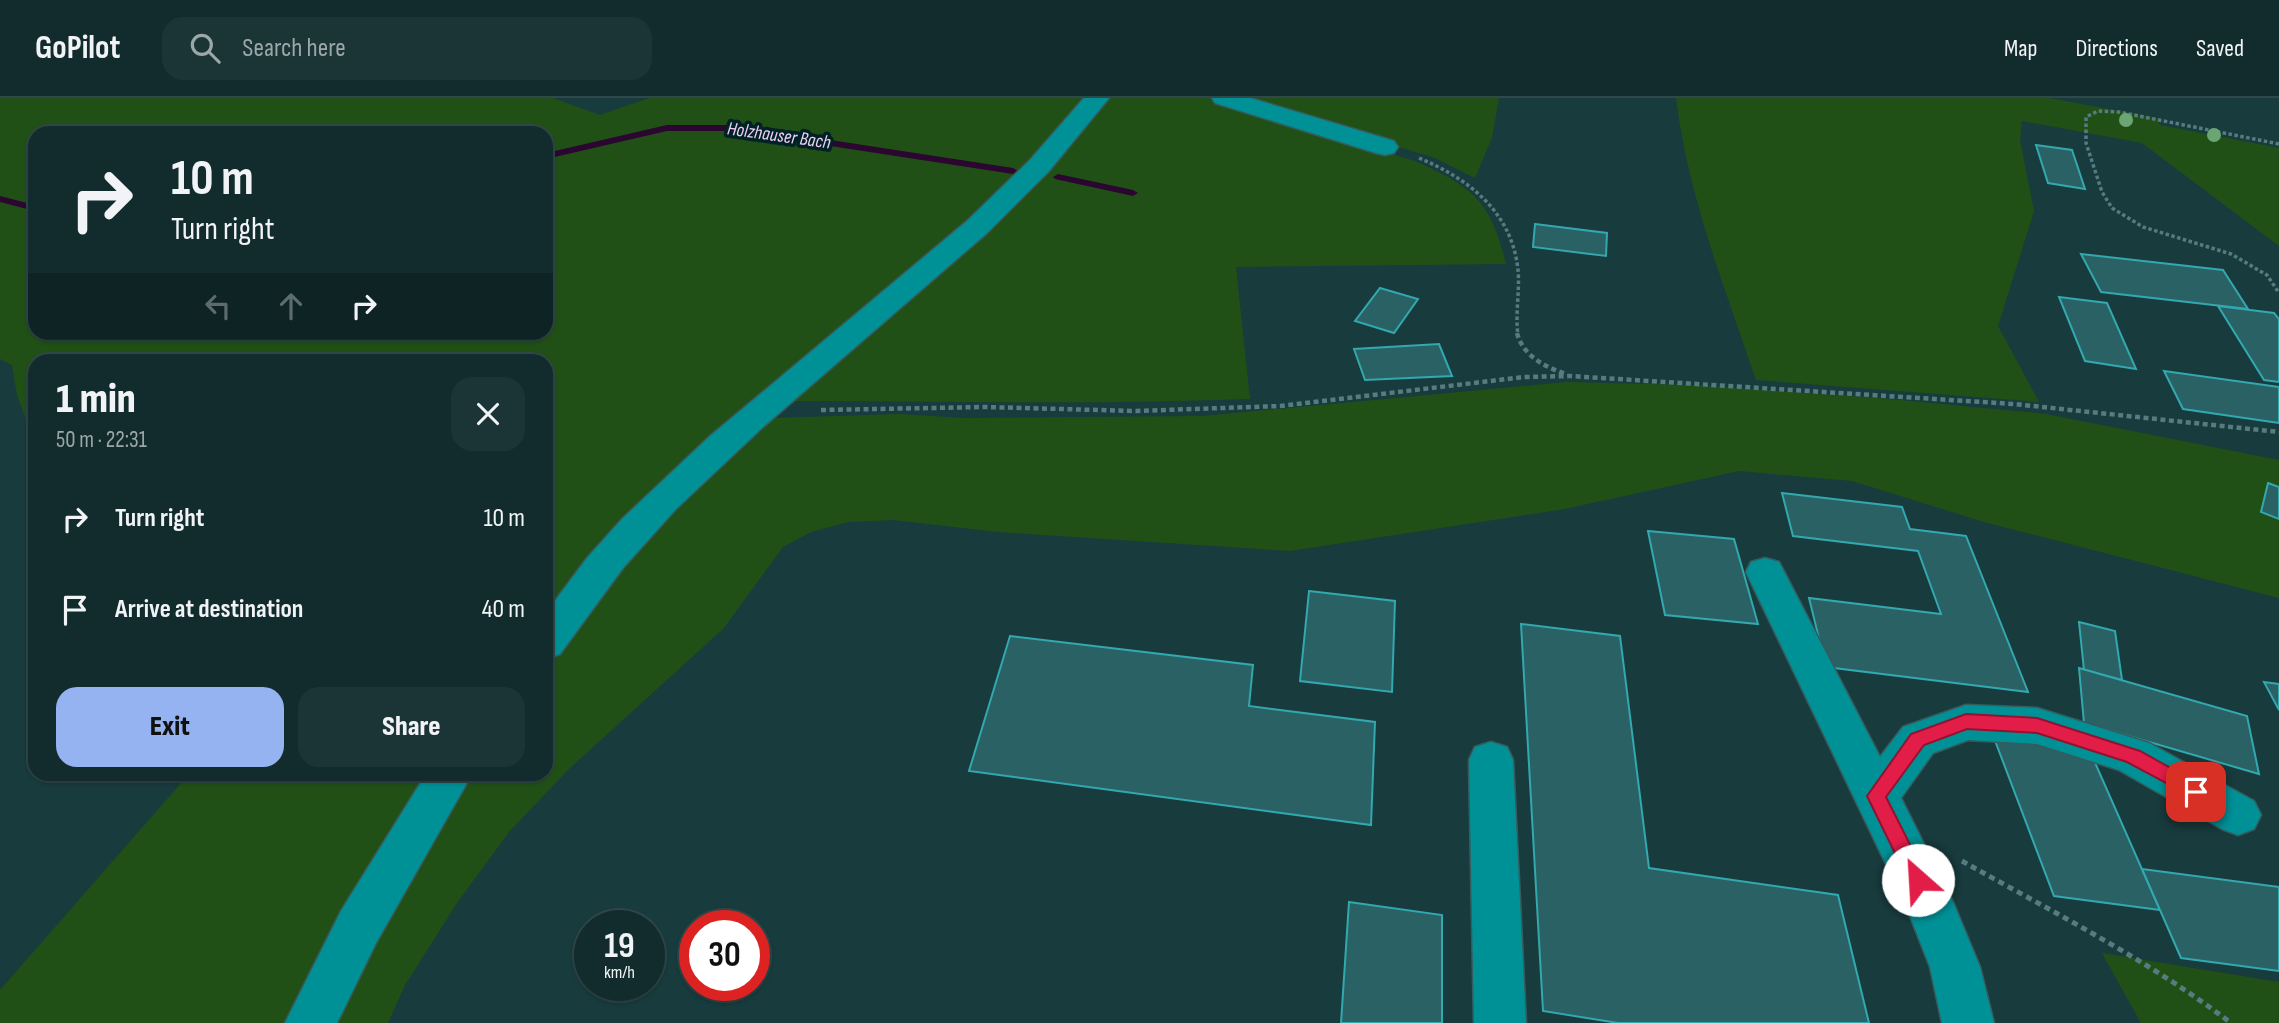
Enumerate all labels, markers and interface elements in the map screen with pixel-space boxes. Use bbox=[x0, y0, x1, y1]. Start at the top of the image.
search box bbox=[162, 17, 652, 80]
text: GoPilot bbox=[35, 28, 120, 68]
icon: search bbox=[186, 29, 224, 67]
text: Search here bbox=[242, 33, 346, 64]
text: Map bbox=[2004, 34, 2037, 63]
text: Directions bbox=[2075, 34, 2158, 63]
text: Saved bbox=[2196, 34, 2244, 63]
water label: Holzhauser Bach bbox=[726, 117, 832, 155]
text: 10 m bbox=[171, 150, 254, 209]
icon: right bbox=[56, 154, 147, 245]
text: Turn right bbox=[171, 210, 275, 249]
icon: left bbox=[199, 287, 237, 325]
icon: ahead bbox=[272, 287, 310, 325]
icon: right bbox=[345, 287, 383, 325]
text: 1 min bbox=[56, 374, 136, 425]
button: close bbox=[451, 377, 525, 451]
text: 50 m · 22:31 bbox=[56, 426, 147, 454]
icon: right bbox=[56, 500, 94, 538]
text: Turn right bbox=[115, 503, 204, 534]
text: 10 m bbox=[483, 503, 525, 534]
icon: arrive bbox=[56, 591, 94, 629]
text: Arrive at destination bbox=[115, 594, 303, 625]
text: 40 m bbox=[482, 594, 525, 625]
button: Exit bbox=[56, 687, 284, 767]
button: Share bbox=[298, 687, 525, 767]
pin bbox=[2166, 762, 2226, 822]
icon: arrive bbox=[2177, 773, 2215, 811]
position arrow bbox=[1881, 843, 1955, 917]
speed limit sign: 30 bbox=[679, 910, 770, 1001]
text: 19 bbox=[604, 925, 635, 968]
text: km/h bbox=[604, 962, 635, 983]

